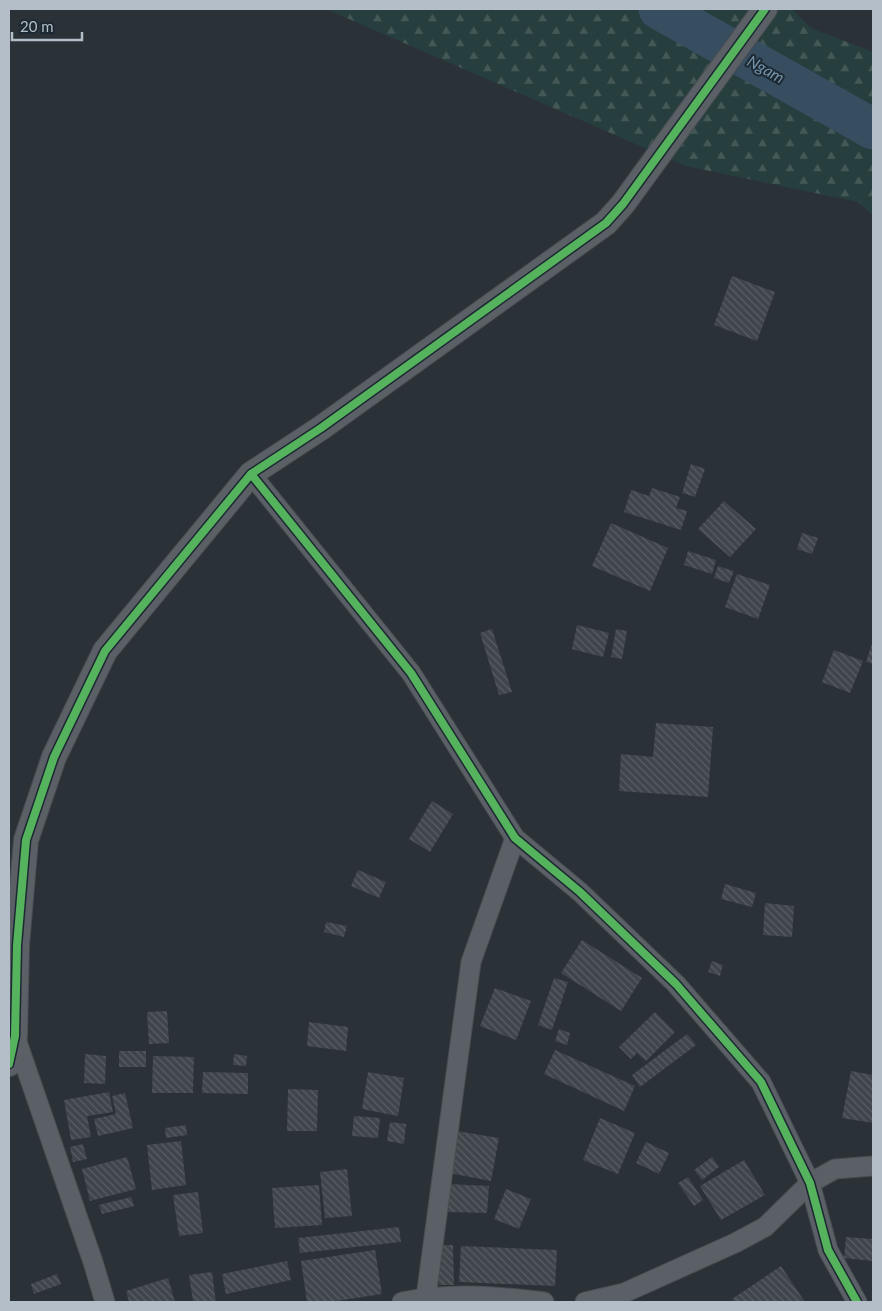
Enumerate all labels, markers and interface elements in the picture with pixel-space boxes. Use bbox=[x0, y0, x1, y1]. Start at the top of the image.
scale bar bbox=[12, 10, 82, 42]
text: 20 m bbox=[20, 17, 54, 35]
water label: Ngam bbox=[744, 51, 788, 86]

